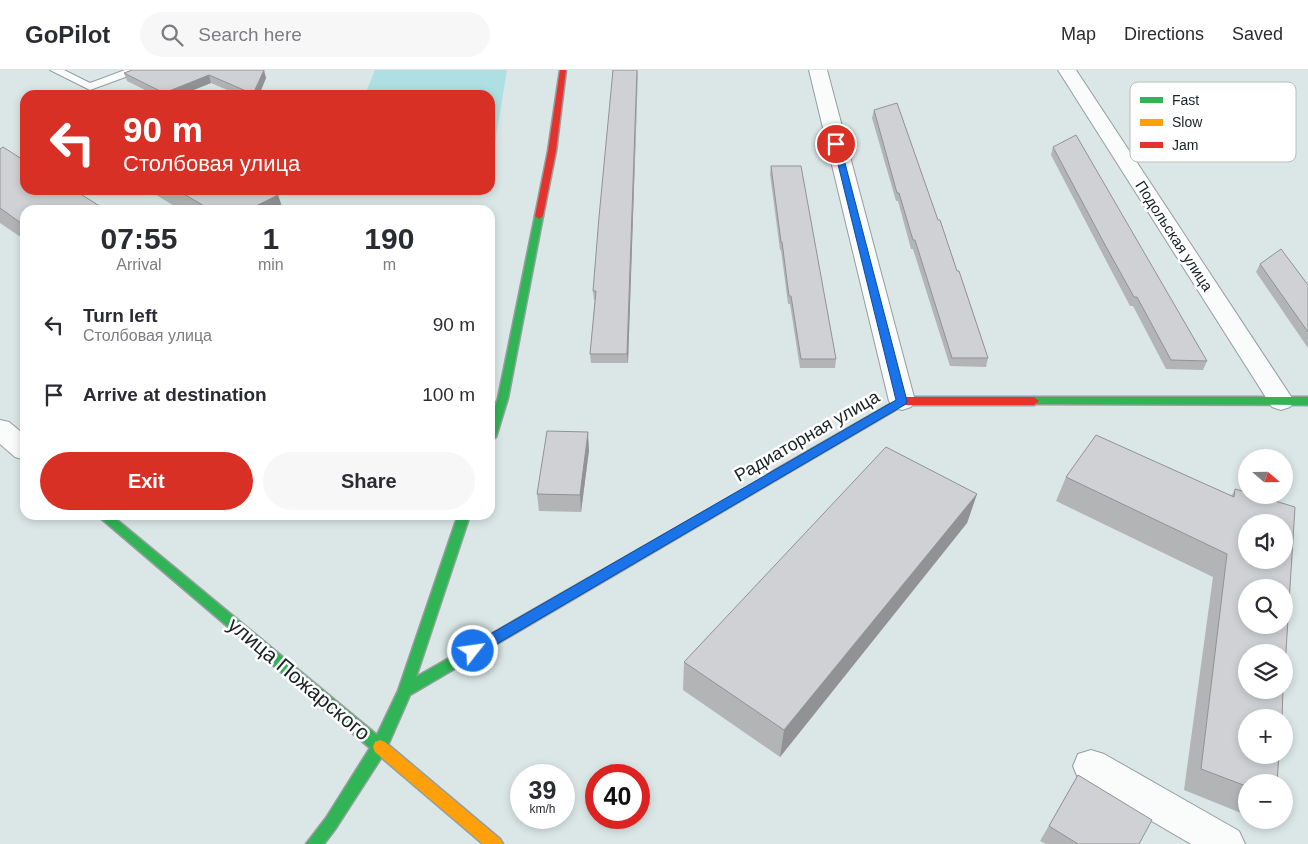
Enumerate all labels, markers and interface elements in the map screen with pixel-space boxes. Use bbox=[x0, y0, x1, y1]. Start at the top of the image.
search box bbox=[140, 12, 490, 57]
text: GoPilot bbox=[25, 21, 110, 48]
icon: search bbox=[158, 21, 186, 49]
text: Search here bbox=[198, 24, 302, 45]
text: Map bbox=[1061, 24, 1096, 44]
text: Directions bbox=[1124, 24, 1204, 44]
text: Saved bbox=[1232, 24, 1283, 44]
legend bbox=[1130, 82, 1296, 162]
text: Fast bbox=[1172, 92, 1199, 108]
icon: left bbox=[40, 110, 105, 175]
text: 90 m bbox=[123, 110, 203, 149]
text: Slow bbox=[1172, 114, 1203, 130]
pin bbox=[815, 123, 857, 165]
icon: arrive bbox=[822, 130, 850, 158]
text: Jam bbox=[1172, 137, 1198, 153]
text: Столбовая улица bbox=[123, 151, 300, 176]
street label: Подольская улица bbox=[1132, 177, 1217, 295]
text: 07:55 bbox=[101, 222, 177, 255]
text: 1 bbox=[262, 222, 279, 255]
text: 190 bbox=[364, 222, 414, 255]
text: Arrival bbox=[116, 256, 162, 273]
text: min bbox=[258, 256, 284, 273]
text: m bbox=[383, 256, 396, 273]
text: Turn left bbox=[83, 305, 158, 326]
icon: left bbox=[40, 311, 68, 339]
text: 90 m bbox=[433, 314, 475, 335]
text: Столбовая улица bbox=[83, 327, 212, 344]
icon: arrive bbox=[40, 381, 68, 409]
text: Arrive at destination bbox=[83, 384, 267, 405]
text: 100 m bbox=[422, 384, 475, 405]
street label: Радиаторная улица bbox=[731, 386, 884, 486]
north arrow bbox=[1238, 449, 1292, 504]
map controls bbox=[1238, 449, 1293, 829]
button: Exit bbox=[40, 452, 253, 510]
button: Share bbox=[263, 452, 475, 510]
button: sound bbox=[1238, 514, 1293, 569]
button: search bbox=[1238, 579, 1293, 634]
street label: улица Пожарского bbox=[224, 613, 375, 745]
position arrow bbox=[446, 624, 498, 676]
button: layers bbox=[1238, 644, 1293, 699]
button: + bbox=[1238, 709, 1293, 764]
speed limit sign: 40 bbox=[585, 764, 650, 829]
button: − bbox=[1238, 774, 1293, 829]
text: 39 bbox=[529, 776, 556, 804]
text: km/h bbox=[529, 802, 556, 816]

